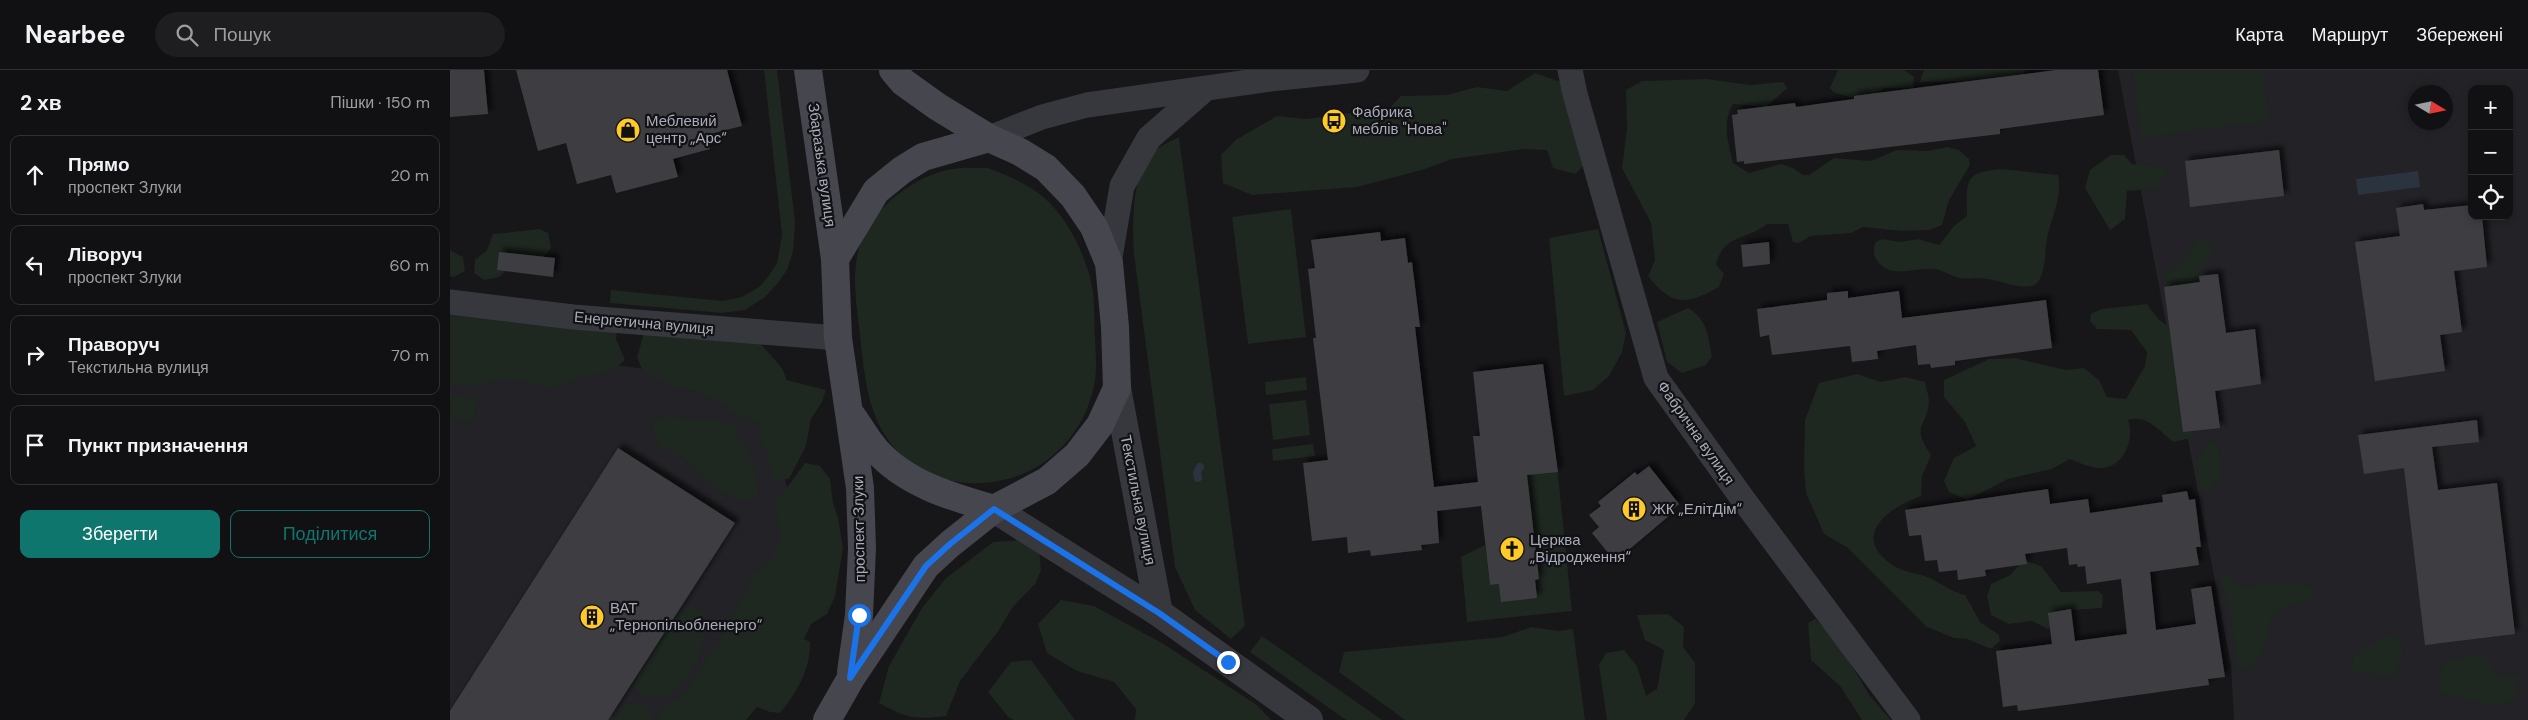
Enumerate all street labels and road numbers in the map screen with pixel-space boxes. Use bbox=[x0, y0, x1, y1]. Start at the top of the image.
street label: Збаразька вулиця bbox=[803, 102, 841, 228]
street label: Енергетична вулиця bbox=[573, 307, 715, 339]
street label: Фабрична вулиця bbox=[1653, 377, 1739, 489]
street label: Текстильна вулиця bbox=[1116, 433, 1160, 567]
street label: проспект Злуки bbox=[848, 476, 870, 582]

